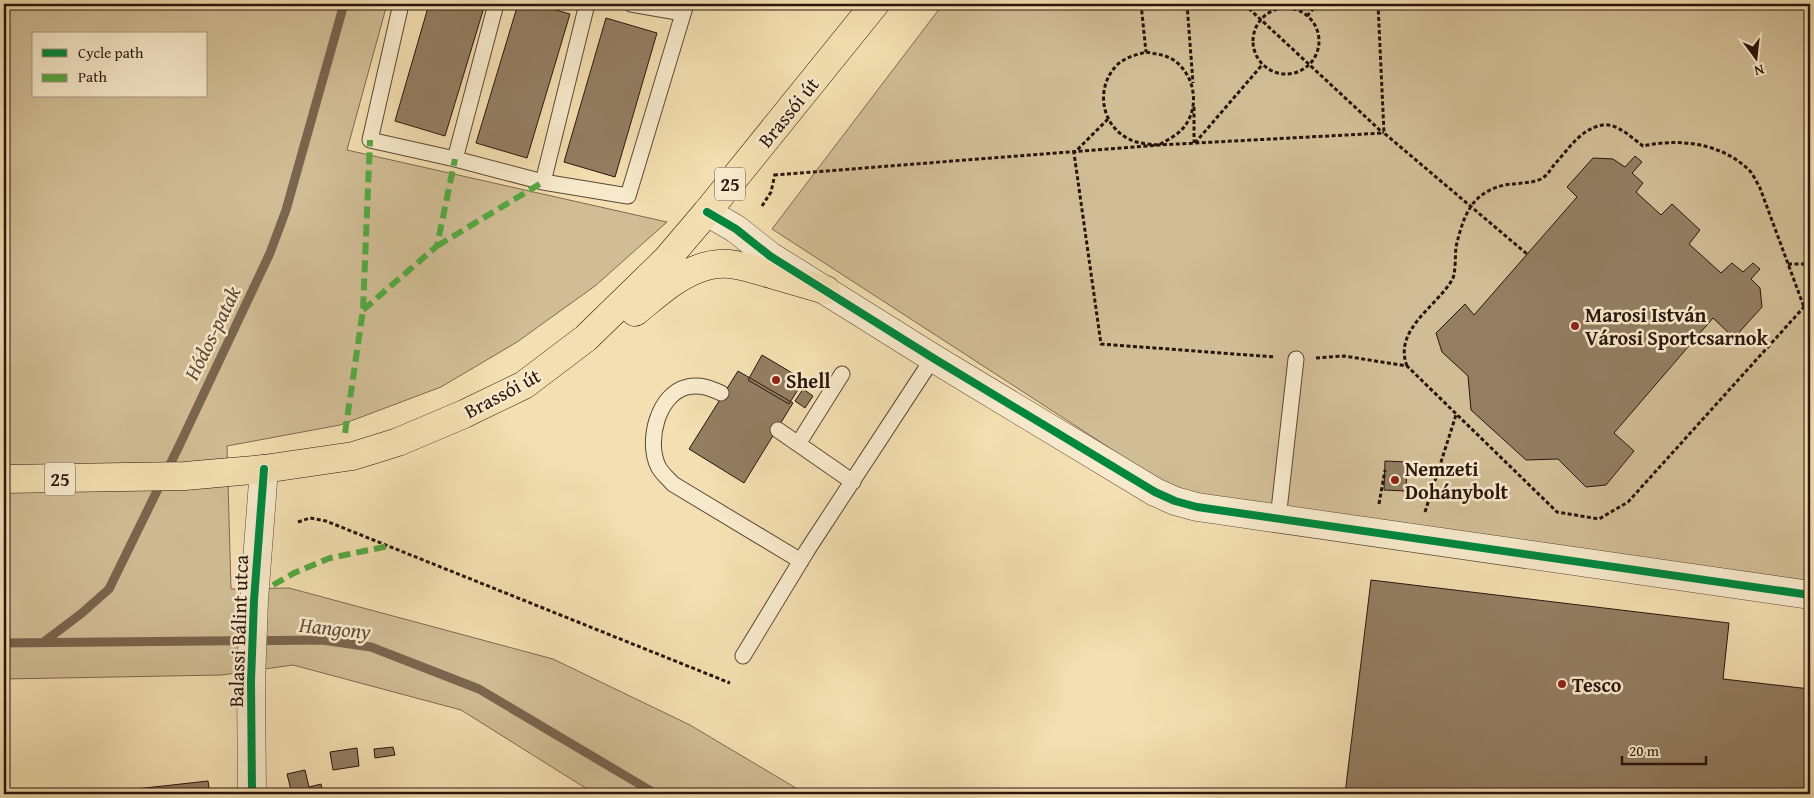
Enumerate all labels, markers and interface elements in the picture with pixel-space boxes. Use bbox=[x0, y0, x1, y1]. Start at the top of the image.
legend bbox=[32, 32, 208, 98]
north arrow bbox=[1732, 32, 1782, 82]
text: Cycle path bbox=[78, 42, 144, 63]
text: N bbox=[1752, 60, 1766, 82]
text: Path bbox=[78, 66, 107, 87]
street label: Brassói út bbox=[751, 71, 825, 153]
road number: 25 bbox=[715, 168, 745, 200]
water label: Hódos-patak bbox=[175, 280, 248, 386]
place label: Marosi István Városi Sportcsarnok bbox=[1585, 300, 1768, 352]
marker: Marosi István Városi Sportcsarnok bbox=[1569, 320, 1581, 332]
street label: Brassói út bbox=[459, 361, 545, 425]
place label: Shell bbox=[786, 366, 831, 395]
marker: Shell bbox=[770, 374, 782, 386]
place label: Nemzeti Dohánybolt bbox=[1405, 454, 1509, 506]
road number: 25 bbox=[45, 462, 75, 496]
marker: Nemzeti Dohánybolt bbox=[1389, 474, 1401, 486]
street label: Balassi Bálint utca bbox=[221, 554, 255, 708]
water label: Hangony bbox=[297, 609, 373, 647]
place label: Tesco bbox=[1572, 670, 1622, 699]
marker: Tesco bbox=[1556, 678, 1568, 690]
scale bar bbox=[1622, 733, 1705, 765]
text: 20 m bbox=[1629, 740, 1660, 761]

